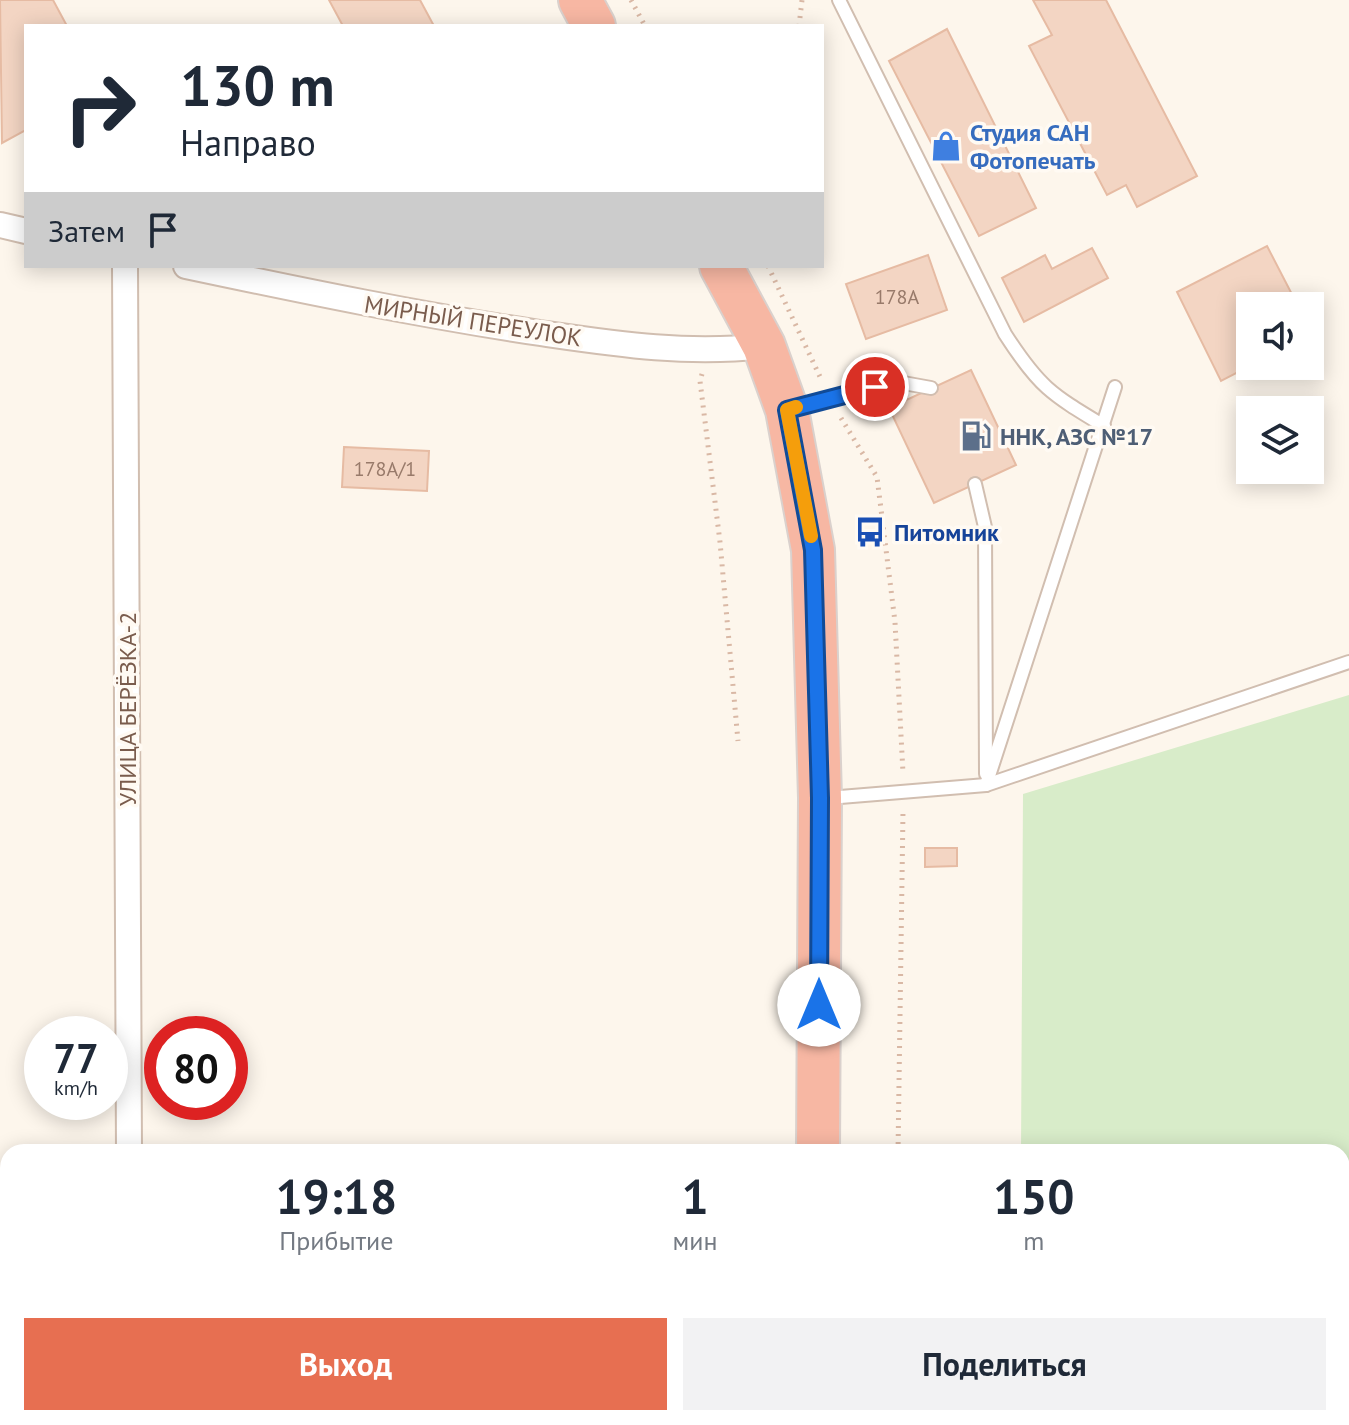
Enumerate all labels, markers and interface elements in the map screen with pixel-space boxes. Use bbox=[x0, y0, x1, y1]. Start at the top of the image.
text: 130 m bbox=[180, 49, 335, 121]
icon: right bbox=[48, 56, 152, 160]
place label: Студия САН Фотопечать bbox=[970, 117, 1096, 176]
text: Направо bbox=[180, 119, 316, 166]
shop icon: Студия САН Фотопечать bbox=[929, 129, 963, 163]
icon: arrive bbox=[141, 208, 185, 252]
text: Затем bbox=[48, 211, 125, 250]
house number: 178А bbox=[875, 284, 919, 310]
street label: МИРНЫЙ ПЕРЕУЛОК bbox=[362, 289, 584, 353]
map controls bbox=[1236, 292, 1324, 484]
button: sound bbox=[1236, 292, 1324, 380]
pin bbox=[841, 353, 909, 421]
icon: arrive bbox=[853, 365, 897, 409]
button: layers bbox=[1236, 396, 1324, 484]
fuel station icon: ННК, АЗС №17 bbox=[959, 419, 993, 453]
place label: ННК, АЗС №17 bbox=[1000, 421, 1153, 452]
house number: 178А/1 bbox=[354, 456, 416, 482]
bus stop icon: Питомник bbox=[853, 515, 887, 549]
place label: Питомник bbox=[894, 517, 999, 548]
street label: УЛИЦА БЕРЁЗКА-2 bbox=[112, 612, 143, 806]
position arrow bbox=[777, 963, 861, 1047]
speed limit sign: 80 bbox=[144, 1016, 248, 1120]
text: 77 bbox=[53, 1032, 99, 1084]
text: km/h bbox=[54, 1075, 98, 1101]
text: 19:18 bbox=[275, 1165, 397, 1227]
text: 1 bbox=[681, 1165, 709, 1227]
text: 150 bbox=[993, 1165, 1075, 1227]
text: Прибытие bbox=[279, 1224, 393, 1257]
text: мин bbox=[673, 1224, 718, 1257]
text: m bbox=[1023, 1224, 1044, 1257]
button: Выход bbox=[24, 1318, 667, 1410]
button: Поделиться bbox=[683, 1318, 1326, 1410]

